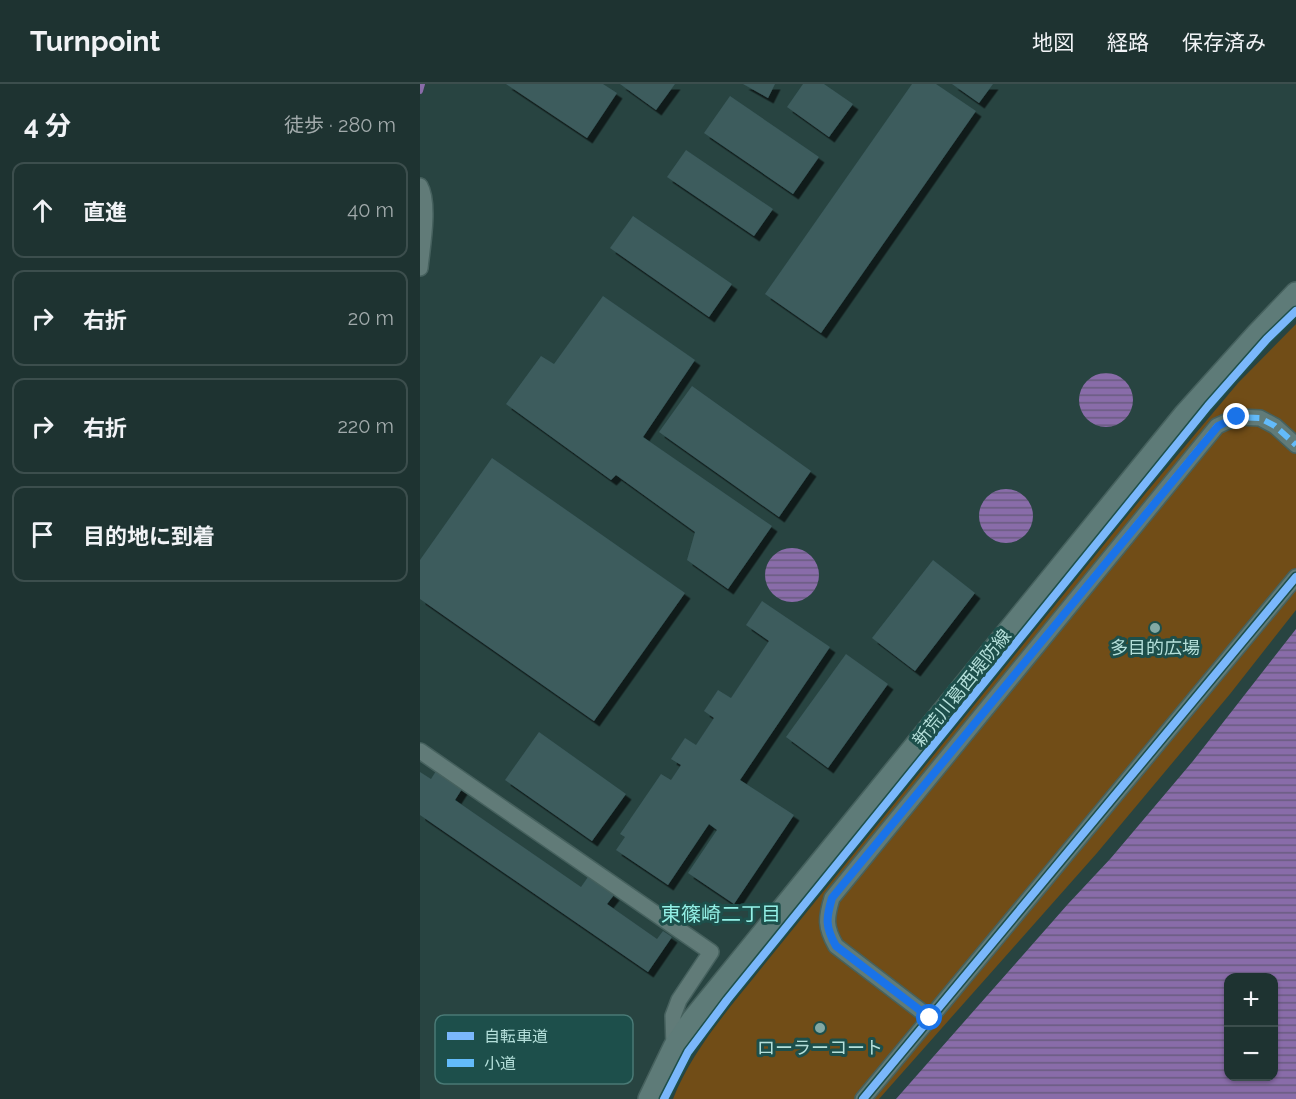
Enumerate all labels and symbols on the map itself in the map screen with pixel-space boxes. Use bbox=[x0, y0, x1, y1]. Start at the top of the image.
route end bbox=[1223, 403, 1249, 429]
marker: 多目的広場 bbox=[1148, 621, 1162, 635]
street label: 新荒川葛西堤防線 bbox=[908, 625, 1015, 750]
place label: 多目的広場 bbox=[1110, 637, 1200, 658]
district label: 東篠崎二丁目 bbox=[661, 902, 781, 926]
route start bbox=[916, 1004, 942, 1030]
legend bbox=[435, 1015, 633, 1084]
marker: ローラーコート bbox=[813, 1021, 827, 1035]
text: 自転車道 bbox=[484, 1027, 548, 1046]
place label: ローラーコート bbox=[757, 1037, 883, 1058]
text: 小道 bbox=[484, 1054, 516, 1073]

